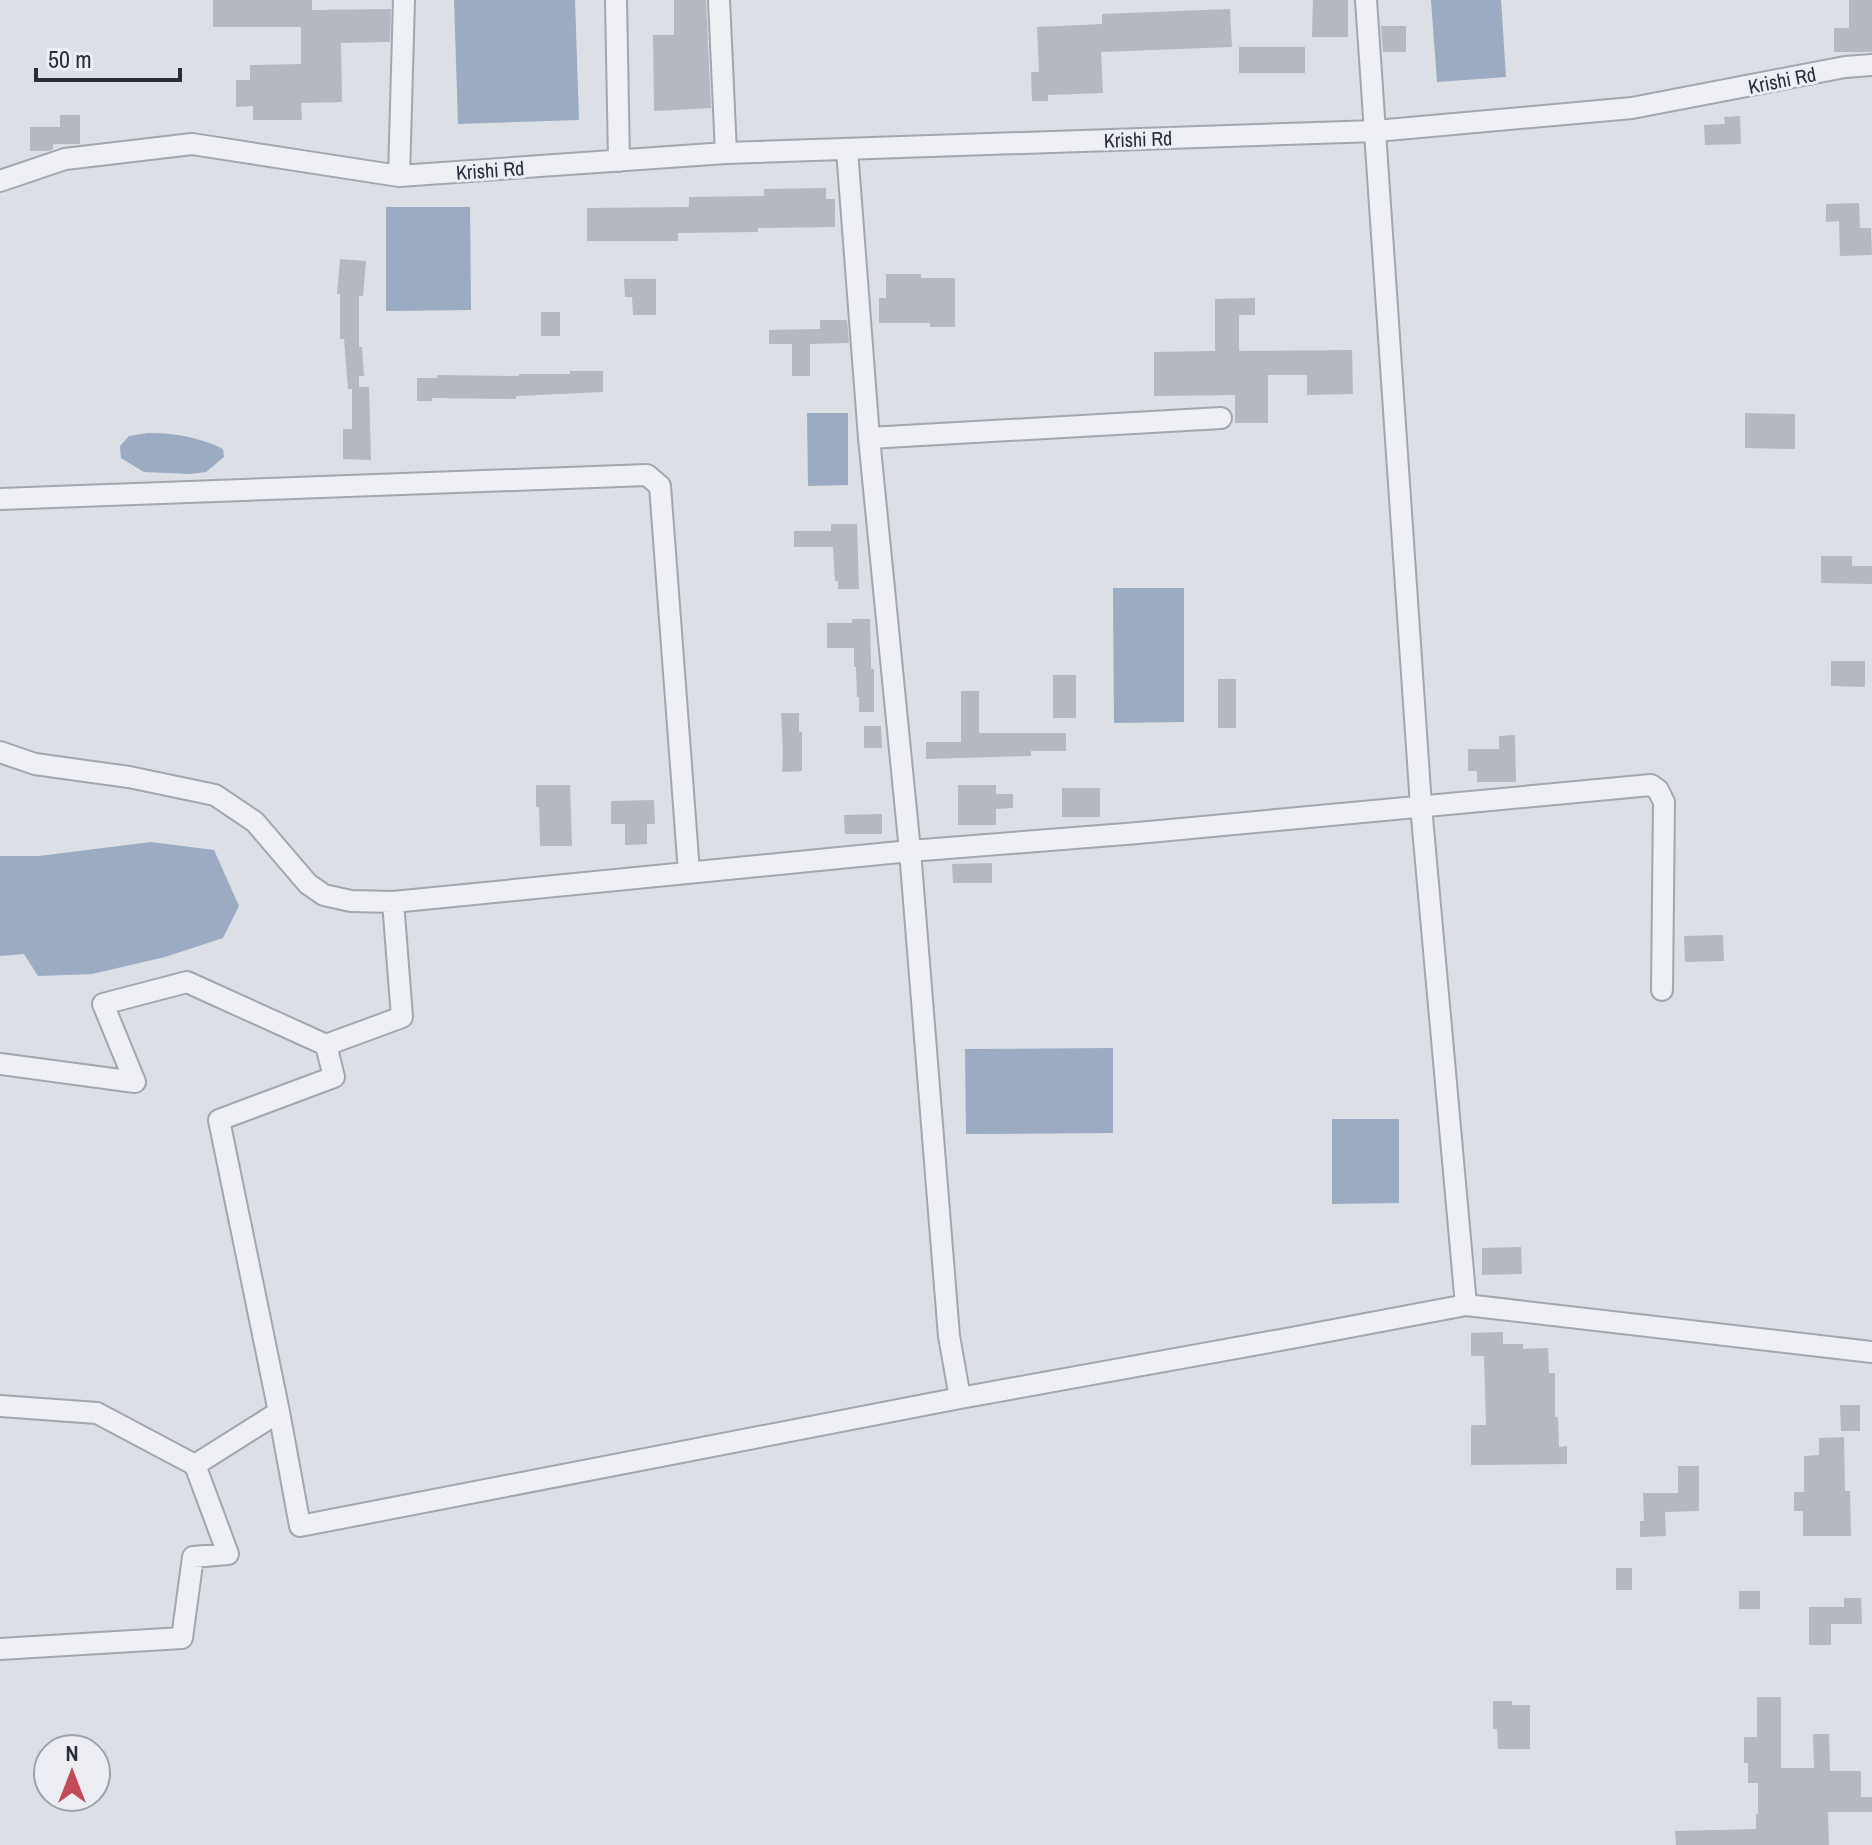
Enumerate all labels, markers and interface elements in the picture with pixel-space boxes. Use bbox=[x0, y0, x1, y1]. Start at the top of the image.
scale bar bbox=[36, 32, 180, 82]
text: 50 m bbox=[48, 43, 92, 75]
street label: Krishi Rd bbox=[1746, 60, 1818, 100]
street label: Krishi Rd bbox=[1103, 124, 1173, 154]
street label: Krishi Rd bbox=[455, 154, 525, 186]
north arrow bbox=[32, 1733, 112, 1813]
text: N bbox=[65, 1738, 79, 1768]

